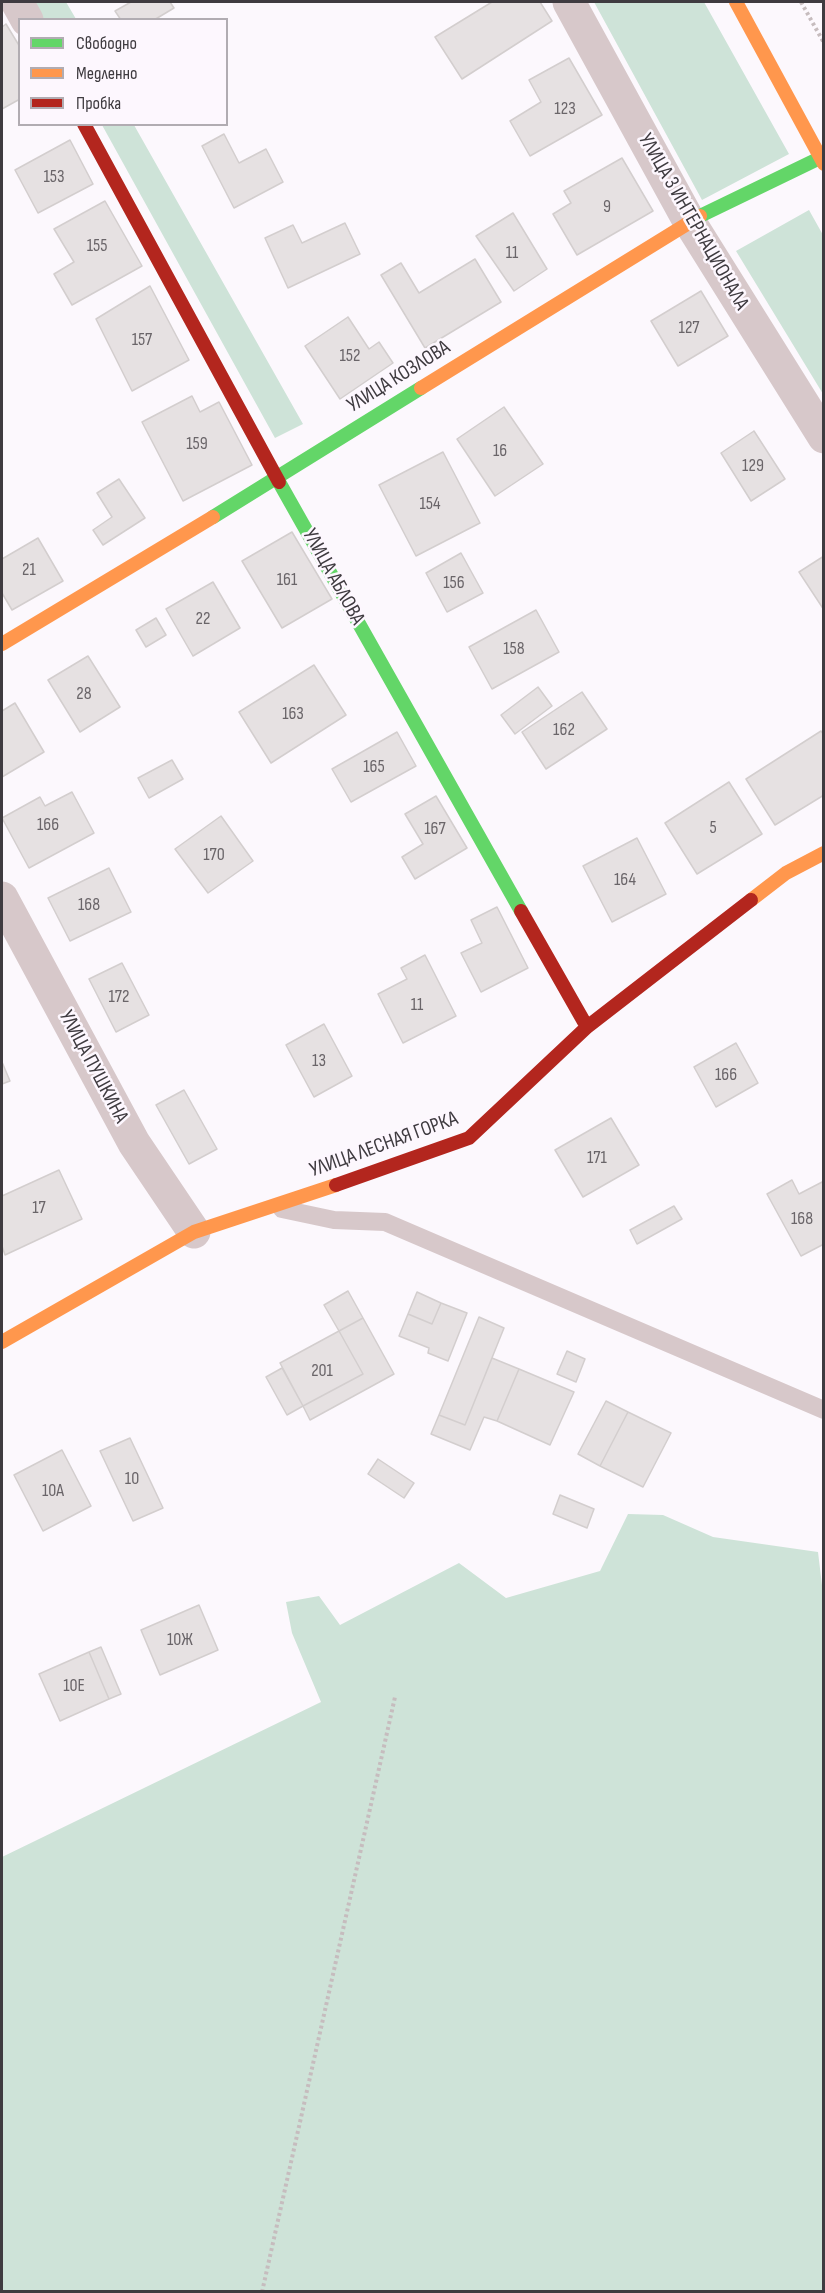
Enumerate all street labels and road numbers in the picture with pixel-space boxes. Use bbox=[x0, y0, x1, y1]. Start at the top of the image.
street label: УЛИЦА 3 ИНТЕРНАЦИОНАЛА bbox=[632, 129, 754, 315]
street label: УЛИЦА КОЗЛОВА bbox=[343, 335, 455, 419]
street label: УЛИЦА АБЛОВА bbox=[296, 525, 370, 629]
street label: УЛИЦА ПУШКИНА bbox=[53, 1006, 133, 1128]
street label: УЛИЦА ЛЕСНАЯ ГОРКА bbox=[307, 1107, 461, 1183]

